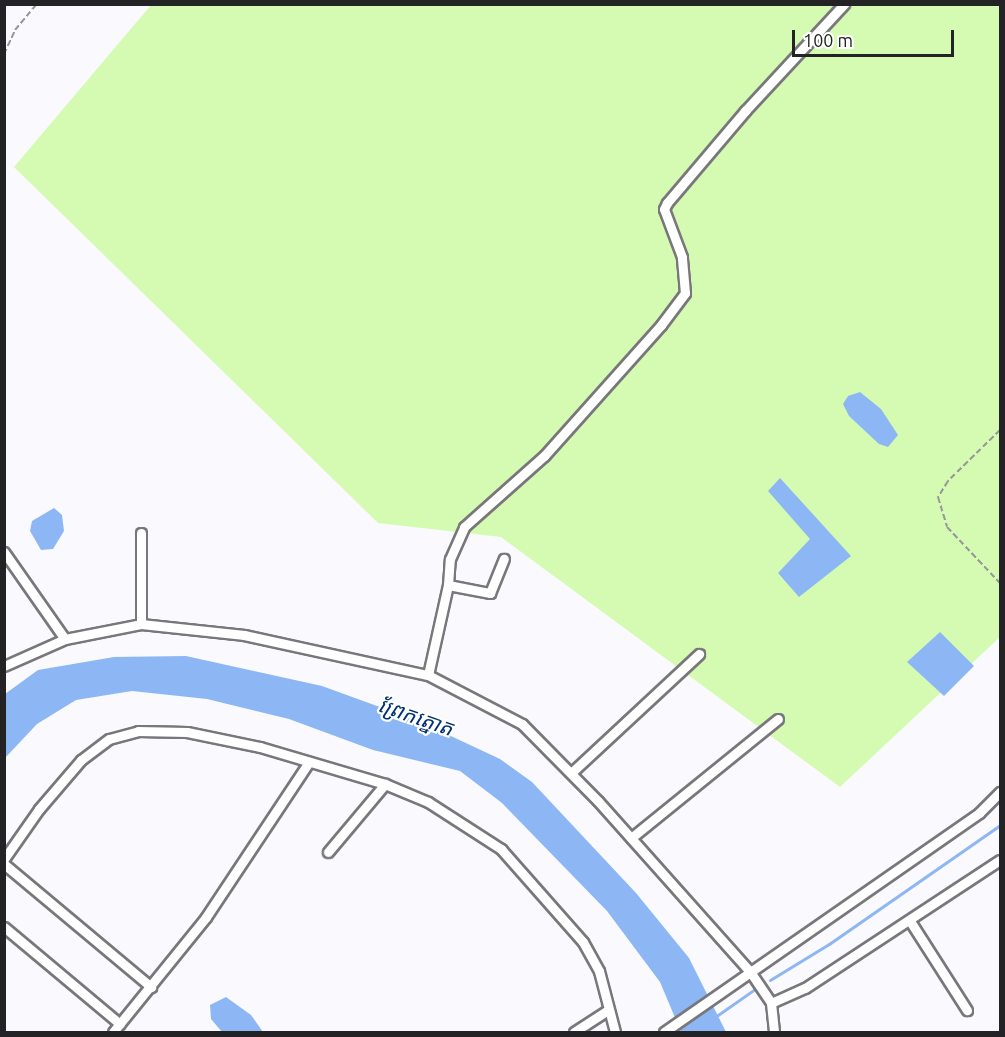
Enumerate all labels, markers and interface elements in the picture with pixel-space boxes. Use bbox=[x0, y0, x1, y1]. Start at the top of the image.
scale bar bbox=[795, 18, 957, 56]
text: 100 m bbox=[803, 30, 853, 50]
water label: ព្រែកត្នោត bbox=[375, 691, 457, 741]

